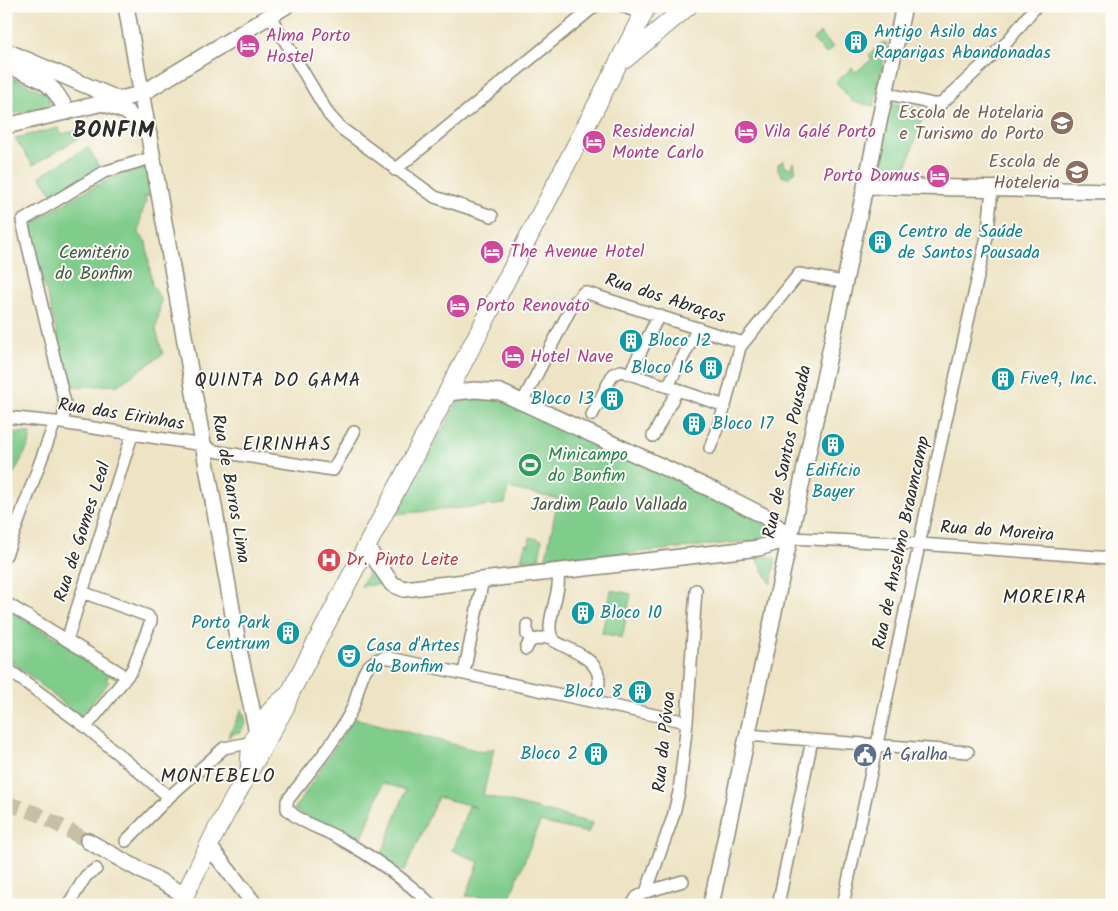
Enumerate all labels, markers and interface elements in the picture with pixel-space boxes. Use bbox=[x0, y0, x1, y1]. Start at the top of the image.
place label: Antigo Asilo das Raparigas Abandonadas bbox=[874, 18, 1051, 68]
place label: Alma Porto Hostel bbox=[266, 22, 350, 72]
building icon: Antigo Asilo das Raparigas Abandonadas bbox=[843, 29, 869, 55]
hotel icon: Alma Porto Hostel bbox=[235, 33, 261, 59]
place label: Escola de Hotelaria e Turismo do Porto bbox=[898, 99, 1044, 149]
school or university icon: Escola de Hotelaria e Turismo do Porto bbox=[1049, 110, 1075, 136]
district label: BONFIM bbox=[73, 114, 155, 149]
place label: Residencial Monte Carlo bbox=[612, 118, 704, 168]
place label: Vila Galé Porto bbox=[764, 118, 876, 147]
hotel icon: Vila Galé Porto bbox=[733, 119, 759, 145]
hotel icon: Residencial Monte Carlo bbox=[581, 129, 607, 155]
place label: Escola de Hoteleria bbox=[988, 148, 1060, 198]
school or university icon: Escola de Hoteleria bbox=[1064, 159, 1090, 185]
place label: Porto Domus bbox=[823, 162, 920, 191]
hotel icon: Porto Domus bbox=[925, 163, 951, 189]
place label: Centro de Saúde de Santos Pousada bbox=[898, 218, 1040, 268]
building icon: Centro de Saúde de Santos Pousada bbox=[867, 229, 893, 255]
place label: The Avenue Hotel bbox=[510, 238, 645, 267]
park label: Cemitério do Bonfim bbox=[55, 239, 133, 289]
hotel icon: The Avenue Hotel bbox=[479, 239, 505, 265]
street label: Rua dos Abraços bbox=[601, 266, 729, 332]
place label: Porto Renovato bbox=[476, 292, 590, 321]
hotel icon: Porto Renovato bbox=[445, 293, 471, 319]
place label: Bloco 12 bbox=[648, 327, 712, 356]
building icon: Bloco 12 bbox=[618, 328, 644, 354]
place label: Hotel Nave bbox=[530, 343, 613, 372]
hotel icon: Hotel Nave bbox=[500, 344, 526, 370]
place label: Bloco 16 bbox=[631, 354, 694, 383]
building icon: Bloco 16 bbox=[698, 355, 724, 381]
street label: Rua de Santos Pousada bbox=[755, 362, 821, 542]
place label: Five9, Inc. bbox=[1020, 365, 1097, 394]
district label: QUINTA DO GAMA bbox=[195, 366, 361, 396]
building icon: Five9, Inc. bbox=[990, 366, 1016, 392]
place label: Bloco 13 bbox=[531, 385, 594, 414]
building icon: Bloco 13 bbox=[599, 386, 625, 412]
street label: Rua das Eirinhas bbox=[56, 391, 187, 439]
place label: Bloco 17 bbox=[712, 410, 774, 439]
building icon: Bloco 17 bbox=[681, 411, 707, 437]
street label: Rua de Barros Lima bbox=[203, 412, 257, 566]
district label: EIRINHAS bbox=[242, 430, 332, 460]
building icon: Edifício Bayer bbox=[820, 432, 846, 458]
street label: Rua de Anselmo Braamcamp bbox=[865, 433, 939, 652]
place label: Minicampo do Bonfim bbox=[548, 441, 628, 491]
sports icon: Minicampo do Bonfim bbox=[517, 452, 543, 478]
street label: Rua de Gomes Leal bbox=[47, 457, 120, 606]
place label: Edifício Bayer bbox=[805, 457, 861, 507]
park label: Jardim Paulo Vallada bbox=[531, 491, 688, 520]
street label: Rua do Moreira bbox=[939, 514, 1055, 550]
place label: Dr. Pinto Leite bbox=[346, 546, 458, 575]
hospital icon: Dr. Pinto Leite bbox=[316, 547, 342, 573]
district label: MOREIRA bbox=[1003, 583, 1087, 613]
place label: Bloco 10 bbox=[600, 599, 662, 628]
building icon: Bloco 10 bbox=[570, 600, 596, 626]
place label: Porto Park Centrum bbox=[191, 609, 271, 659]
building icon: Porto Park Centrum bbox=[275, 620, 301, 646]
place label: Casa d'Artes do Bonfim bbox=[366, 632, 460, 682]
theatre icon: Casa d'Artes do Bonfim bbox=[336, 643, 362, 669]
place label: Bloco 8 bbox=[564, 678, 622, 707]
building icon: Bloco 8 bbox=[627, 679, 653, 705]
street label: Rua da Póvoa bbox=[645, 690, 685, 794]
place label: Bloco 2 bbox=[520, 740, 578, 769]
building icon: Bloco 2 bbox=[583, 741, 609, 767]
place label: A Gralha bbox=[882, 741, 948, 770]
public building icon: A Gralha bbox=[852, 742, 878, 768]
district label: MONTEBELO bbox=[160, 762, 276, 792]

